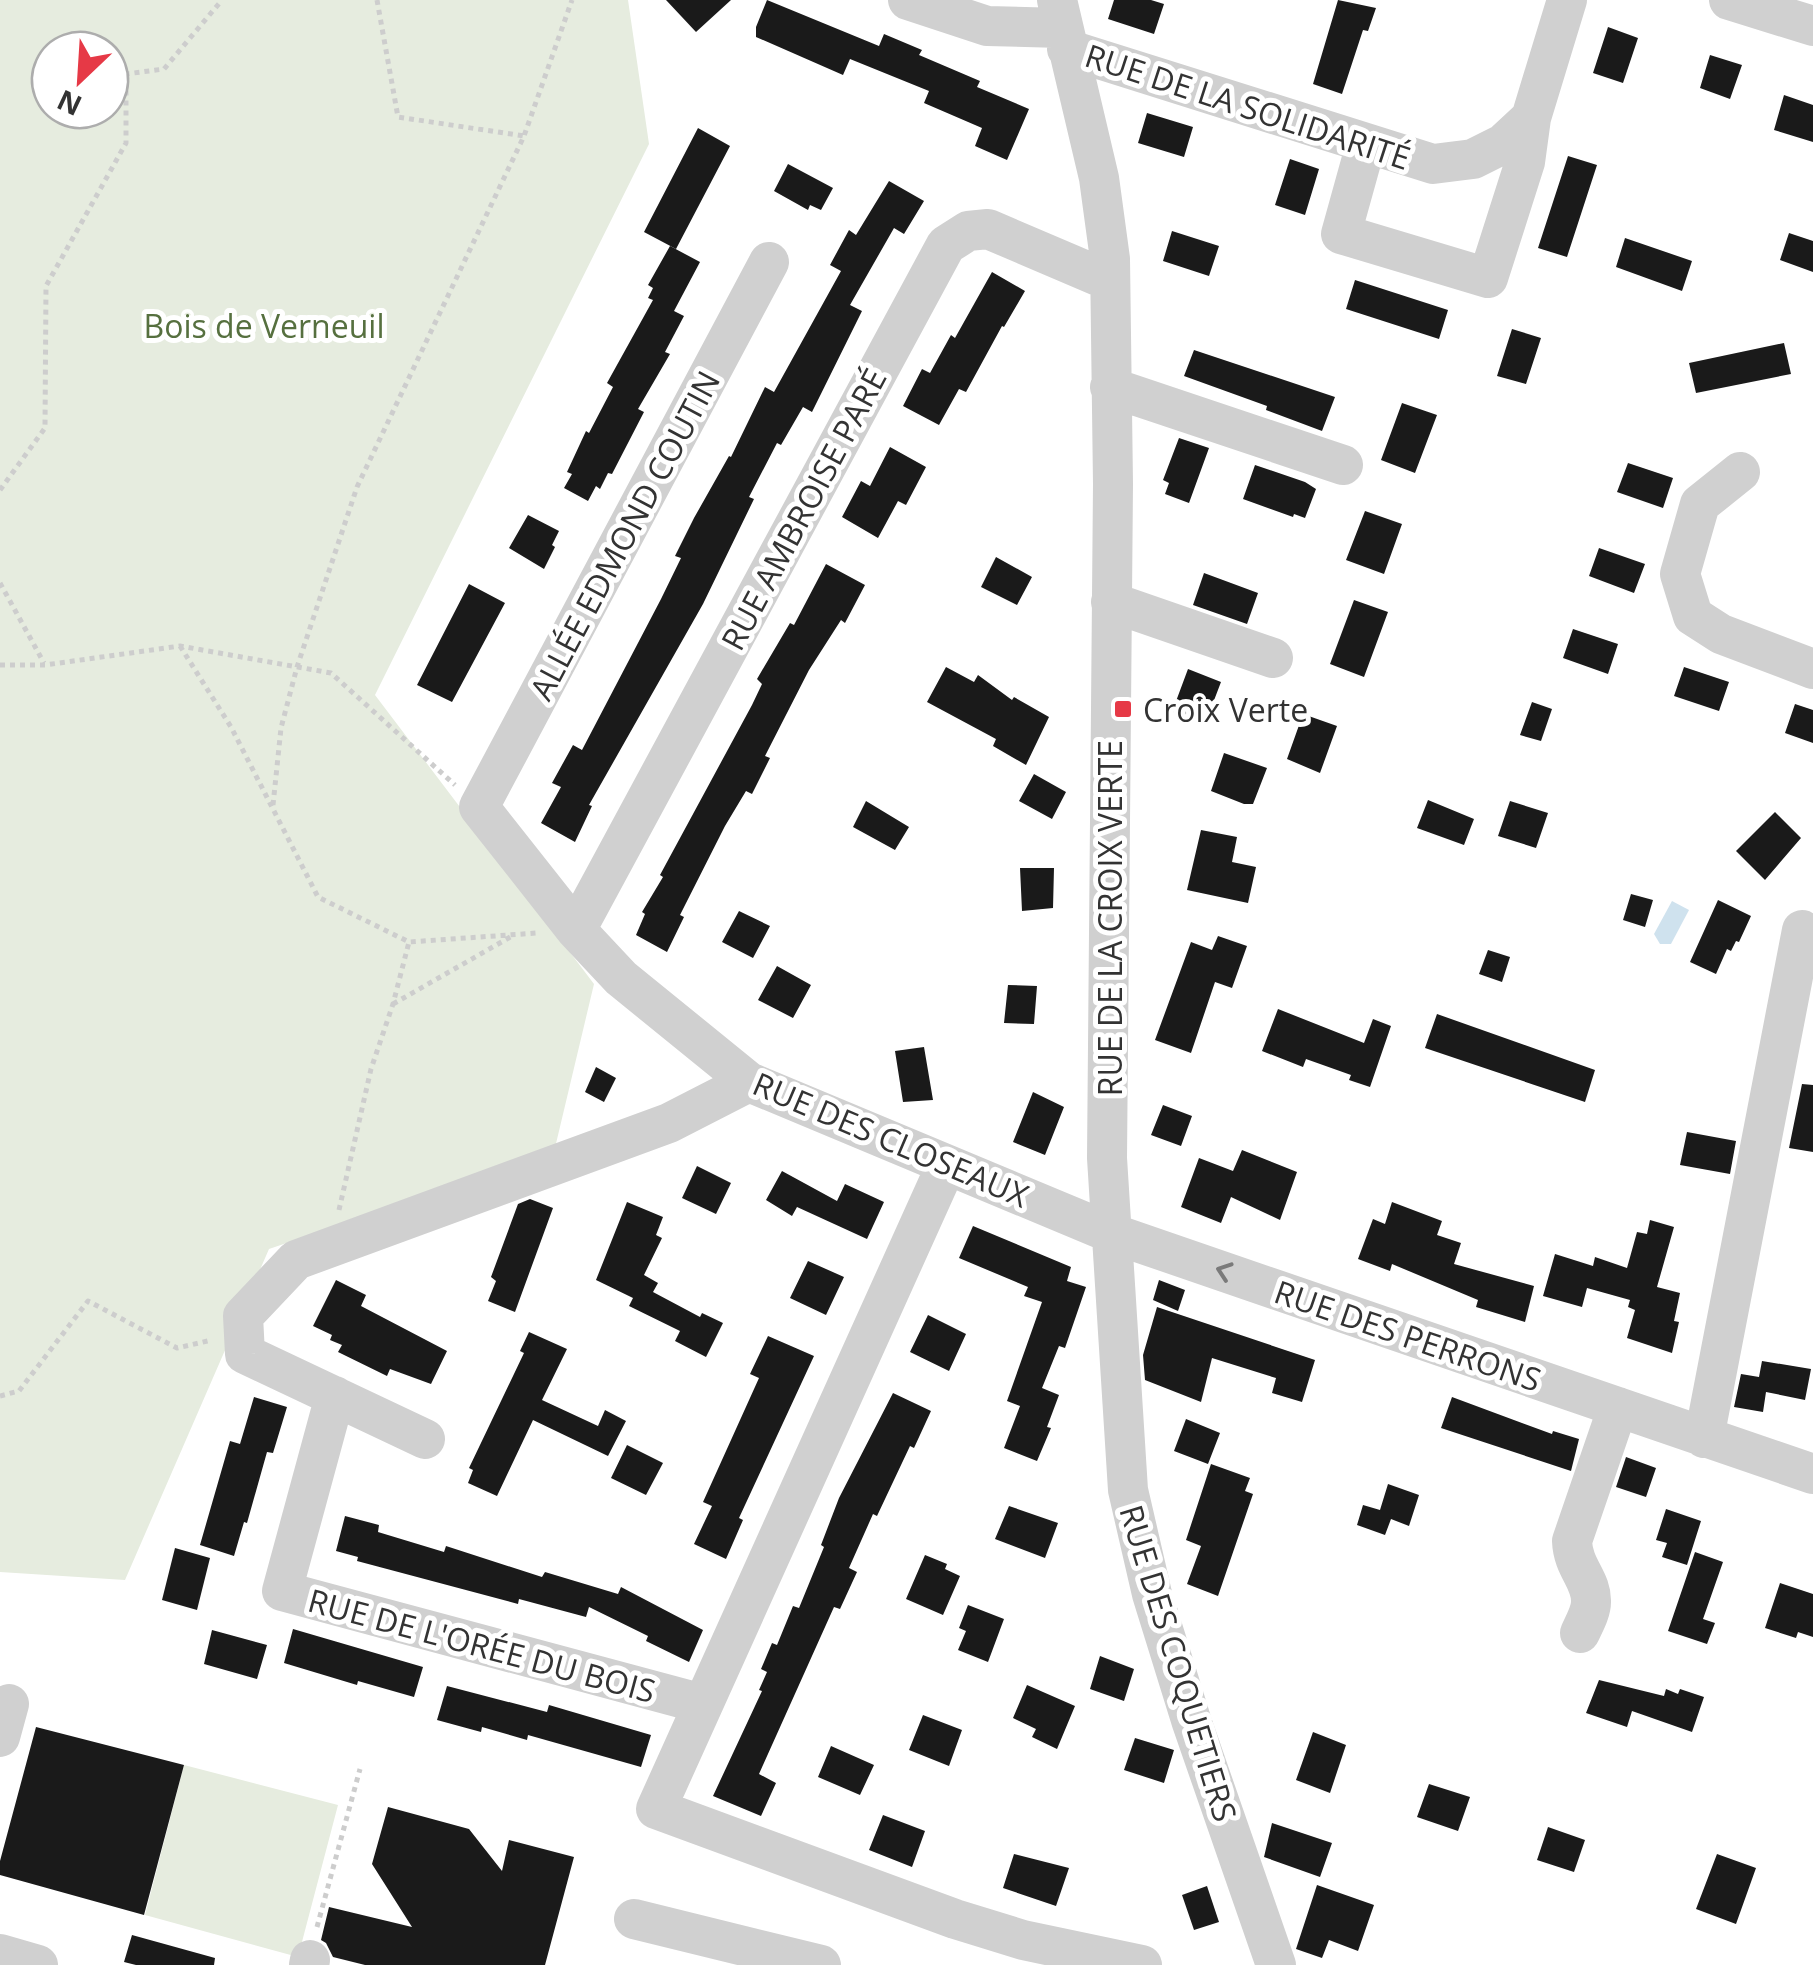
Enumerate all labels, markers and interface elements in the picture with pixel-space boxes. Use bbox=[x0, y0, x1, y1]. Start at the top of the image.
north arrow bbox=[30, 30, 130, 130]
street label: RUE DE LA SOLIDARITÉ bbox=[1080, 33, 1416, 179]
text: N bbox=[51, 82, 87, 126]
park label: Bois de Verneuil bbox=[144, 304, 384, 347]
street label: RUE AMBROISE PARÉ bbox=[711, 361, 895, 657]
street label: ALLÉE EDMOND COUTIN bbox=[519, 363, 729, 707]
place label: Croix Verte bbox=[1143, 688, 1308, 731]
marker: Croix Verte bbox=[1112, 698, 1134, 720]
street label: RUE DE LA CROIX VERTE bbox=[1088, 740, 1131, 1096]
street label: RUE DES CLOSEAUX bbox=[747, 1062, 1036, 1217]
one-way arrow bbox=[1217, 1262, 1234, 1283]
street label: RUE DES PERRONS bbox=[1269, 1269, 1547, 1401]
street label: RUE DES COQUETIERS bbox=[1110, 1500, 1248, 1826]
street label: RUE DE L'ORÉE DU BOIS bbox=[304, 1578, 660, 1712]

